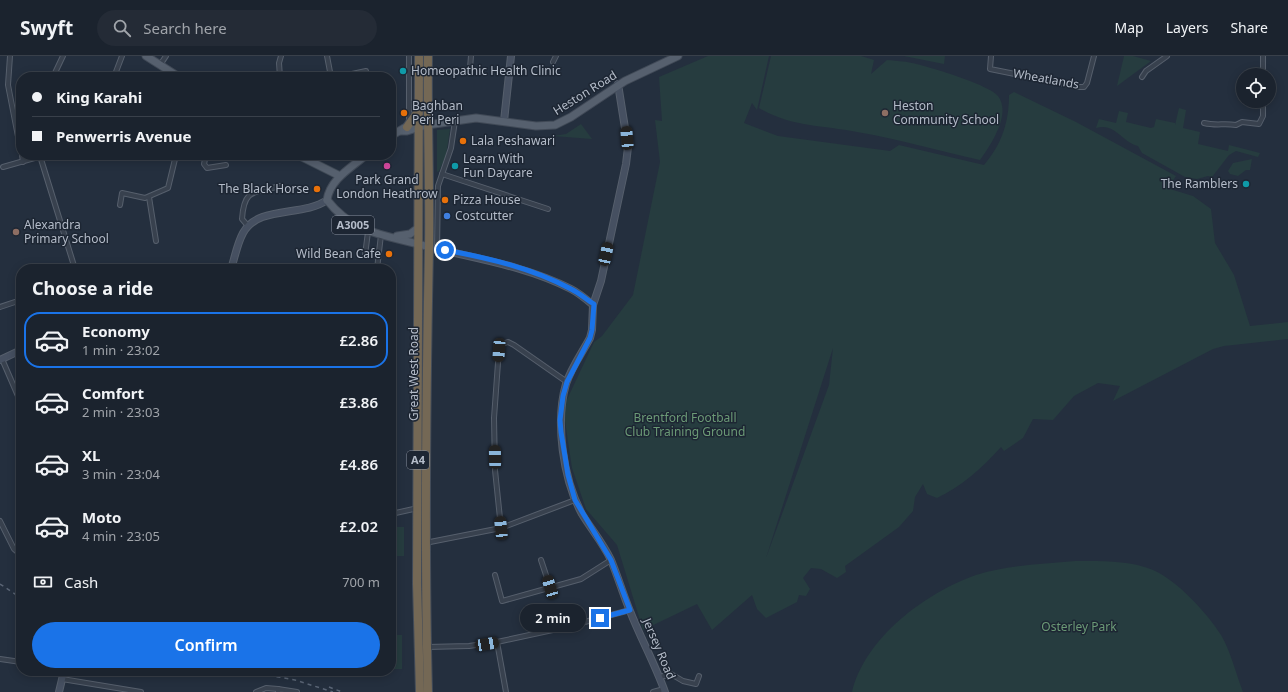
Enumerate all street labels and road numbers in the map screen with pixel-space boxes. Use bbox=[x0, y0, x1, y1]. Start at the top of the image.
street label: Wheatlands bbox=[1012, 64, 1081, 93]
street label: Heston Road bbox=[550, 66, 620, 119]
road number: A3005 bbox=[332, 216, 374, 234]
street label: Great West Road bbox=[405, 327, 422, 421]
road number: A4 bbox=[407, 451, 429, 469]
street label: Jersey Road bbox=[638, 614, 680, 682]

